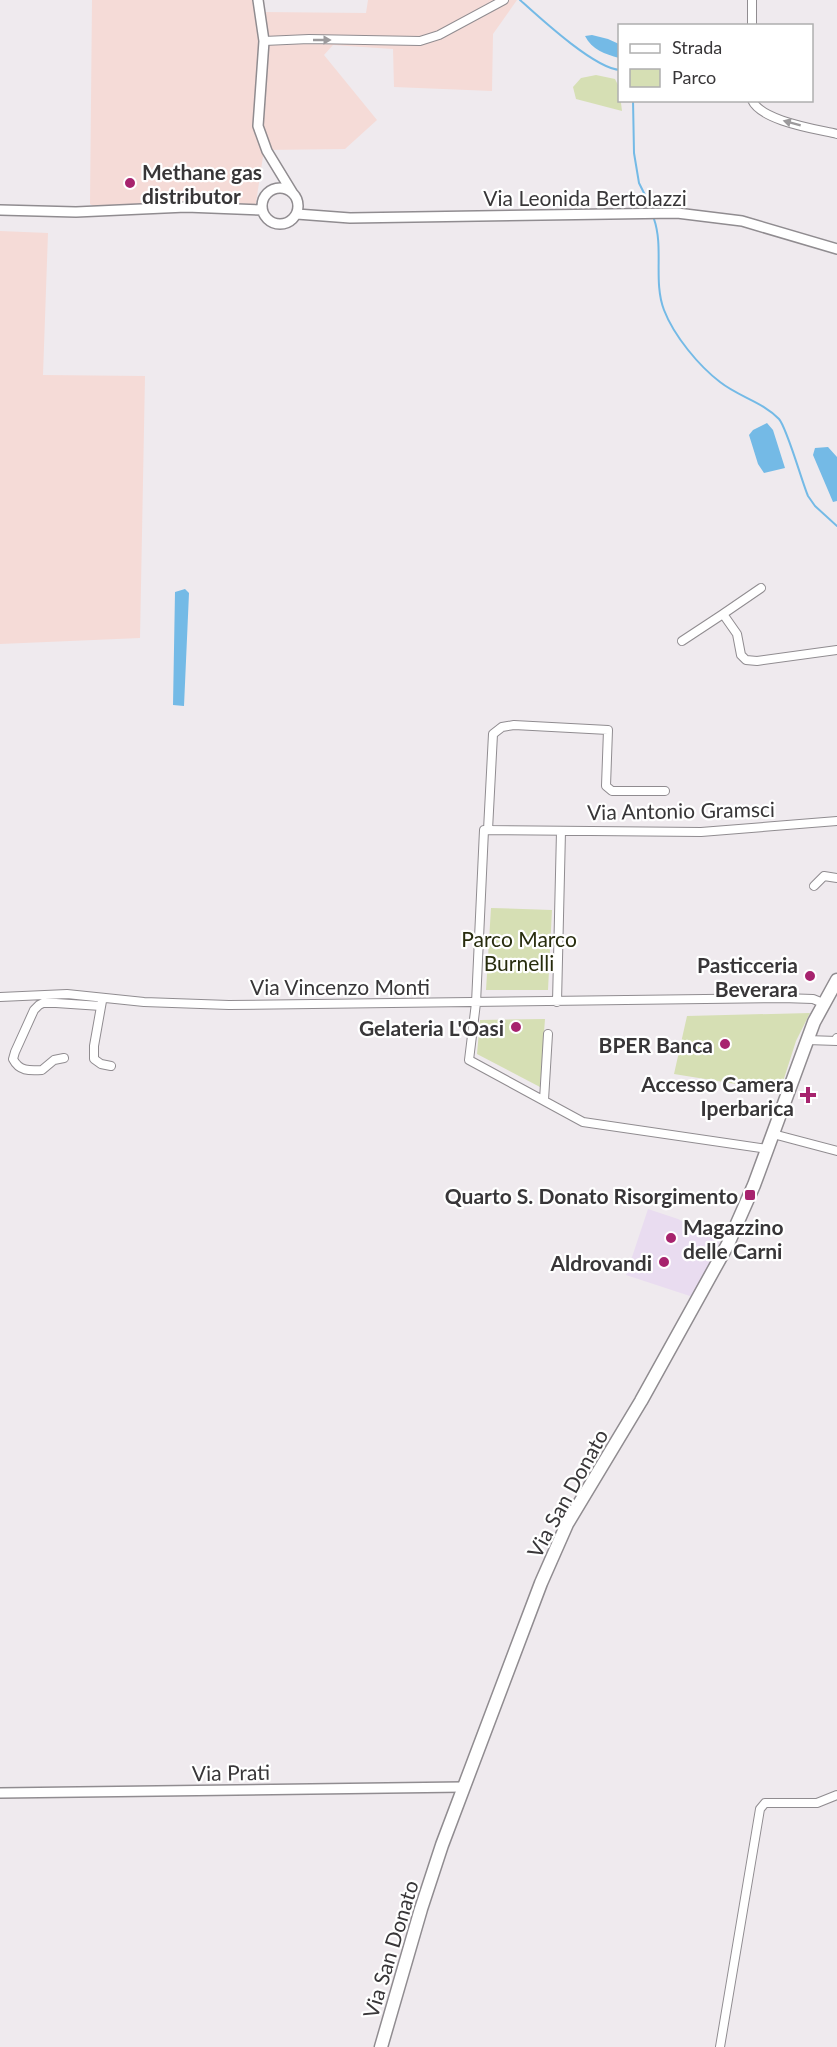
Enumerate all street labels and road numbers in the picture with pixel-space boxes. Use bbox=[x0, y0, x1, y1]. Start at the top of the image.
street label: Via Leonida Bertolazzi bbox=[483, 185, 687, 210]
street label: Via Antonio Gramsci bbox=[587, 796, 775, 824]
street label: Via Vincenzo Monti bbox=[250, 974, 430, 999]
street label: Via San Donato bbox=[521, 1424, 613, 1562]
street label: Via Prati bbox=[192, 1759, 270, 1785]
street label: Via San Donato bbox=[357, 1877, 423, 2021]

